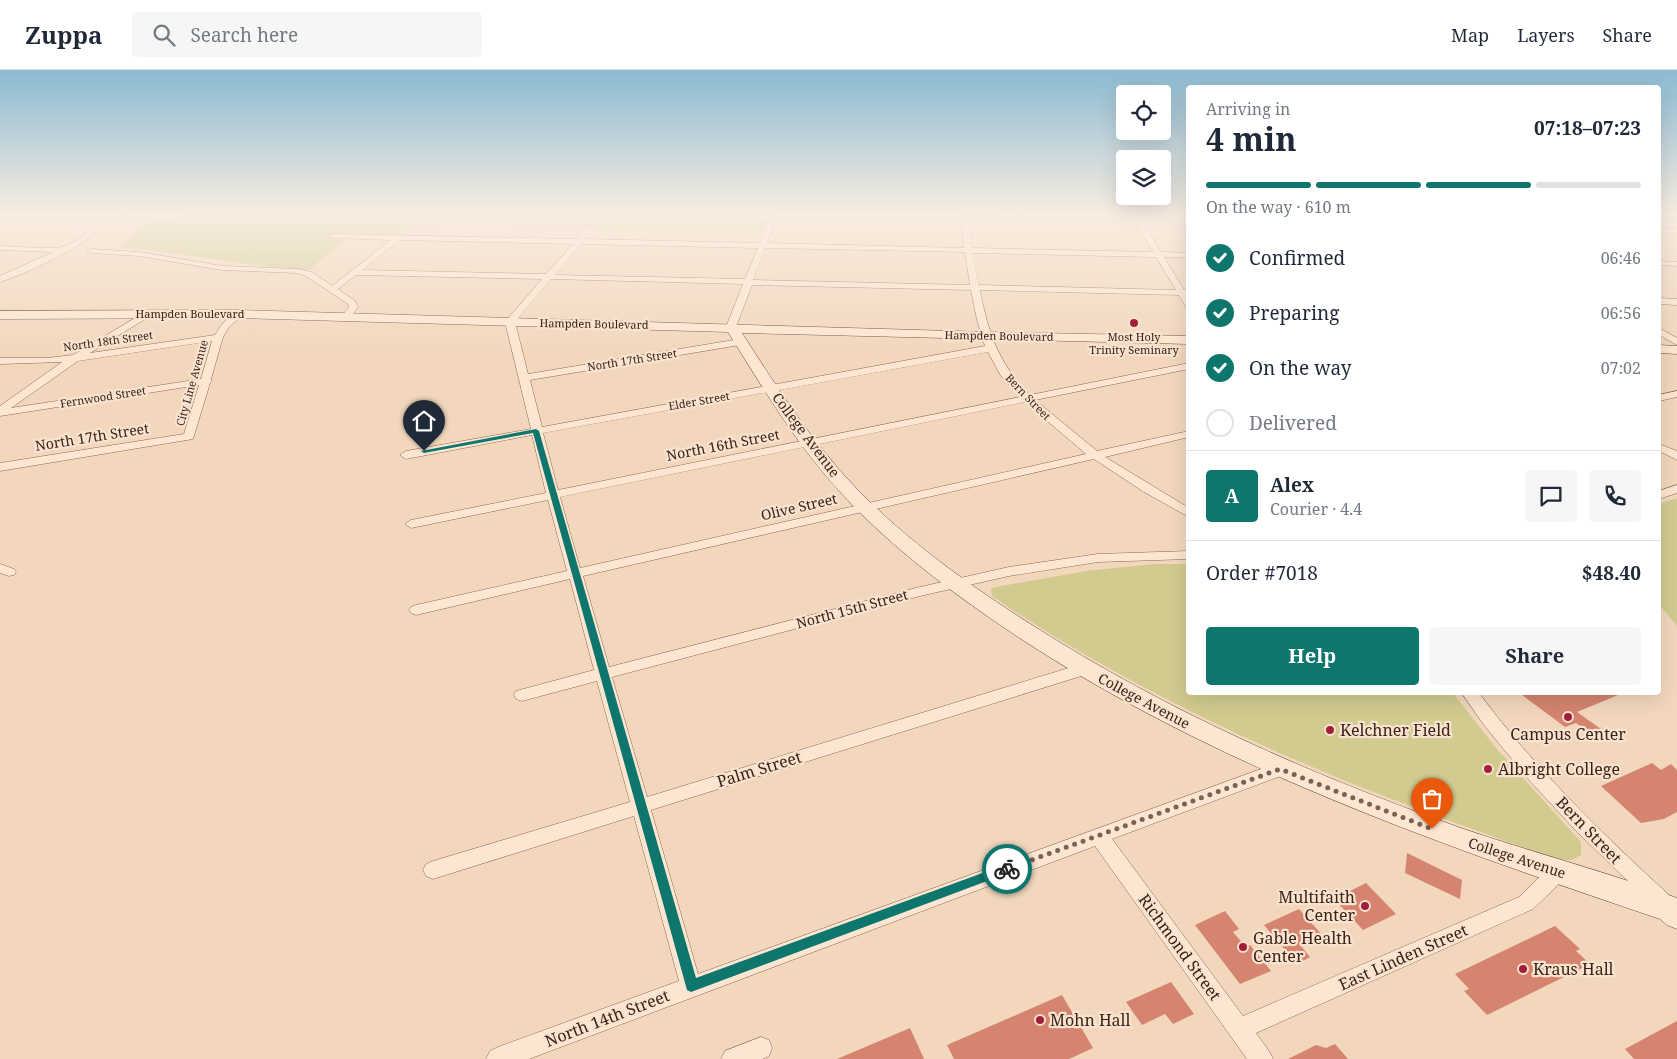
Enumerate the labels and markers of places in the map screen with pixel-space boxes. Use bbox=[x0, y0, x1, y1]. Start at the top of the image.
marker: Most Holy Trinity Seminary bbox=[1128, 317, 1140, 329]
place label: Most Holy Trinity Seminary bbox=[1089, 329, 1180, 357]
pin bbox=[403, 400, 445, 451]
marker: Campus Center bbox=[1562, 711, 1574, 723]
place label: Kelchner Field bbox=[1340, 719, 1451, 741]
place label: Campus Center bbox=[1510, 723, 1626, 745]
marker: Kelchner Field bbox=[1324, 724, 1336, 736]
place label: Albright College bbox=[1498, 758, 1620, 780]
marker: Albright College bbox=[1482, 763, 1494, 775]
pin bbox=[1411, 778, 1453, 829]
place label: Multifaith Center bbox=[1278, 886, 1355, 926]
marker: Multifaith Center bbox=[1359, 900, 1371, 912]
place label: Gable Health Center bbox=[1253, 927, 1352, 967]
marker: Gable Health Center bbox=[1237, 941, 1249, 953]
place label: Kraus Hall bbox=[1533, 958, 1614, 980]
marker: Kraus Hall bbox=[1517, 963, 1529, 975]
place label: Mohn Hall bbox=[1050, 1009, 1131, 1031]
marker: Mohn Hall bbox=[1034, 1014, 1046, 1026]

